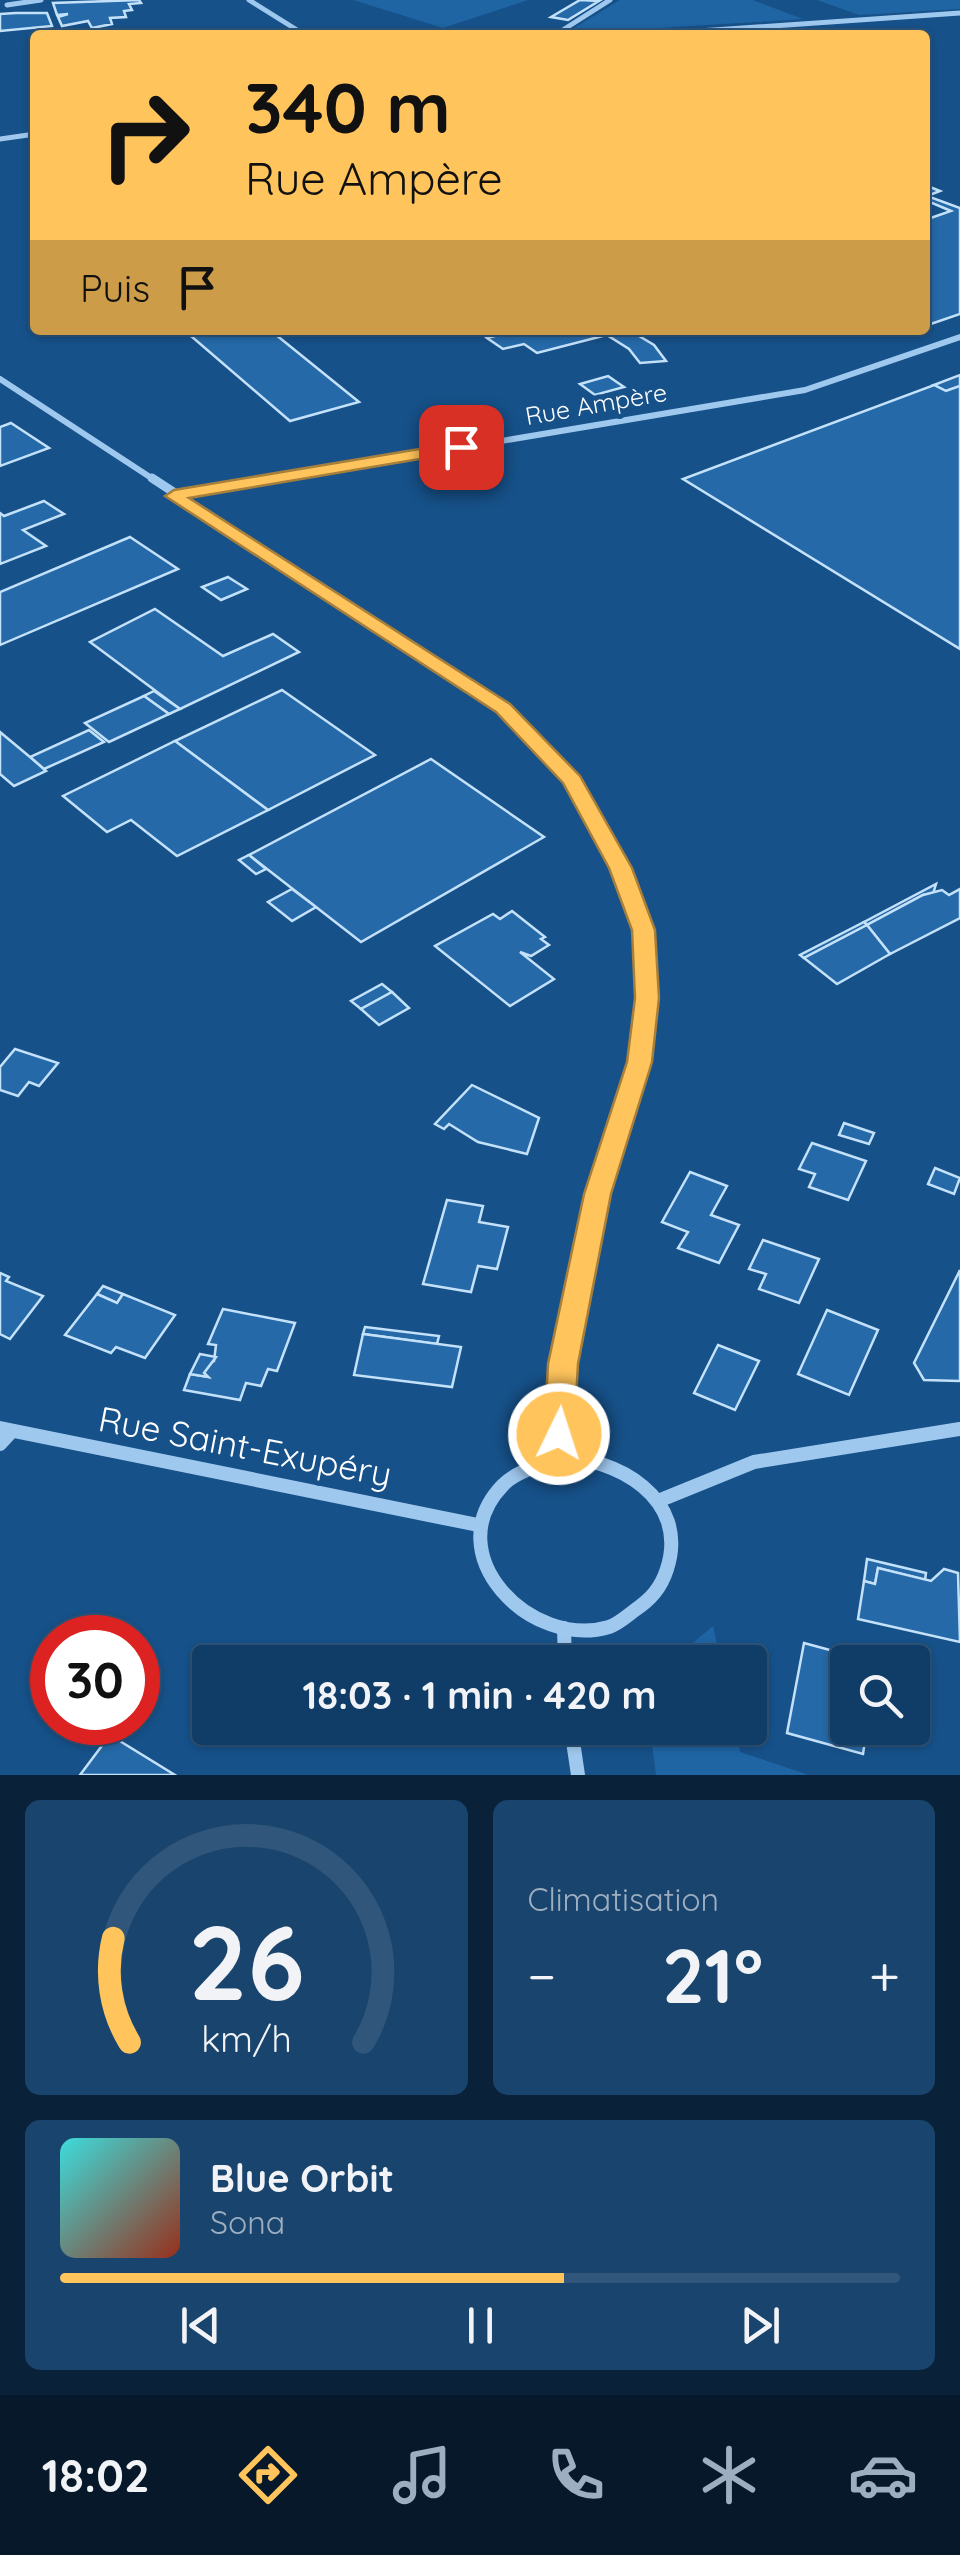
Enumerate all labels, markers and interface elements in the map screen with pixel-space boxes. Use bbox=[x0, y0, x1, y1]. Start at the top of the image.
text: 340 m bbox=[245, 63, 451, 151]
icon: right bbox=[80, 70, 210, 200]
text: Rue Ampère bbox=[245, 150, 503, 206]
icon: arrive bbox=[170, 260, 225, 315]
text: Puis bbox=[80, 264, 150, 312]
street label: Rue Ampère bbox=[523, 376, 669, 431]
pin bbox=[419, 405, 504, 490]
icon: arrive bbox=[434, 420, 489, 475]
position arrow bbox=[507, 1382, 611, 1486]
street label: Rue Saint-Exupéry bbox=[95, 1396, 395, 1496]
speed limit sign: 30 bbox=[30, 1615, 160, 1745]
map controls bbox=[830, 1645, 930, 1745]
button: search bbox=[830, 1645, 930, 1745]
text: 18:03 · 1 min · 420 m bbox=[302, 1671, 657, 1719]
text: Climatisation bbox=[528, 1879, 719, 1919]
text: 26 bbox=[188, 1896, 305, 2026]
text: 21° bbox=[662, 1928, 763, 2022]
text: − bbox=[528, 1941, 556, 2010]
text: + bbox=[869, 1941, 900, 2010]
text: km/h bbox=[201, 2016, 292, 2061]
text: Blue Orbit bbox=[210, 2154, 394, 2202]
text: Sona bbox=[210, 2202, 285, 2242]
icon: previous bbox=[173, 2298, 228, 2353]
icon: pause bbox=[453, 2298, 508, 2353]
icon: next bbox=[733, 2298, 788, 2353]
icon: directions bbox=[233, 2440, 303, 2510]
icon: music bbox=[387, 2440, 457, 2510]
icon: phone bbox=[541, 2440, 611, 2510]
icon: climate bbox=[694, 2440, 764, 2510]
icon: car bbox=[848, 2440, 918, 2510]
text: 18:02 bbox=[42, 2447, 150, 2503]

